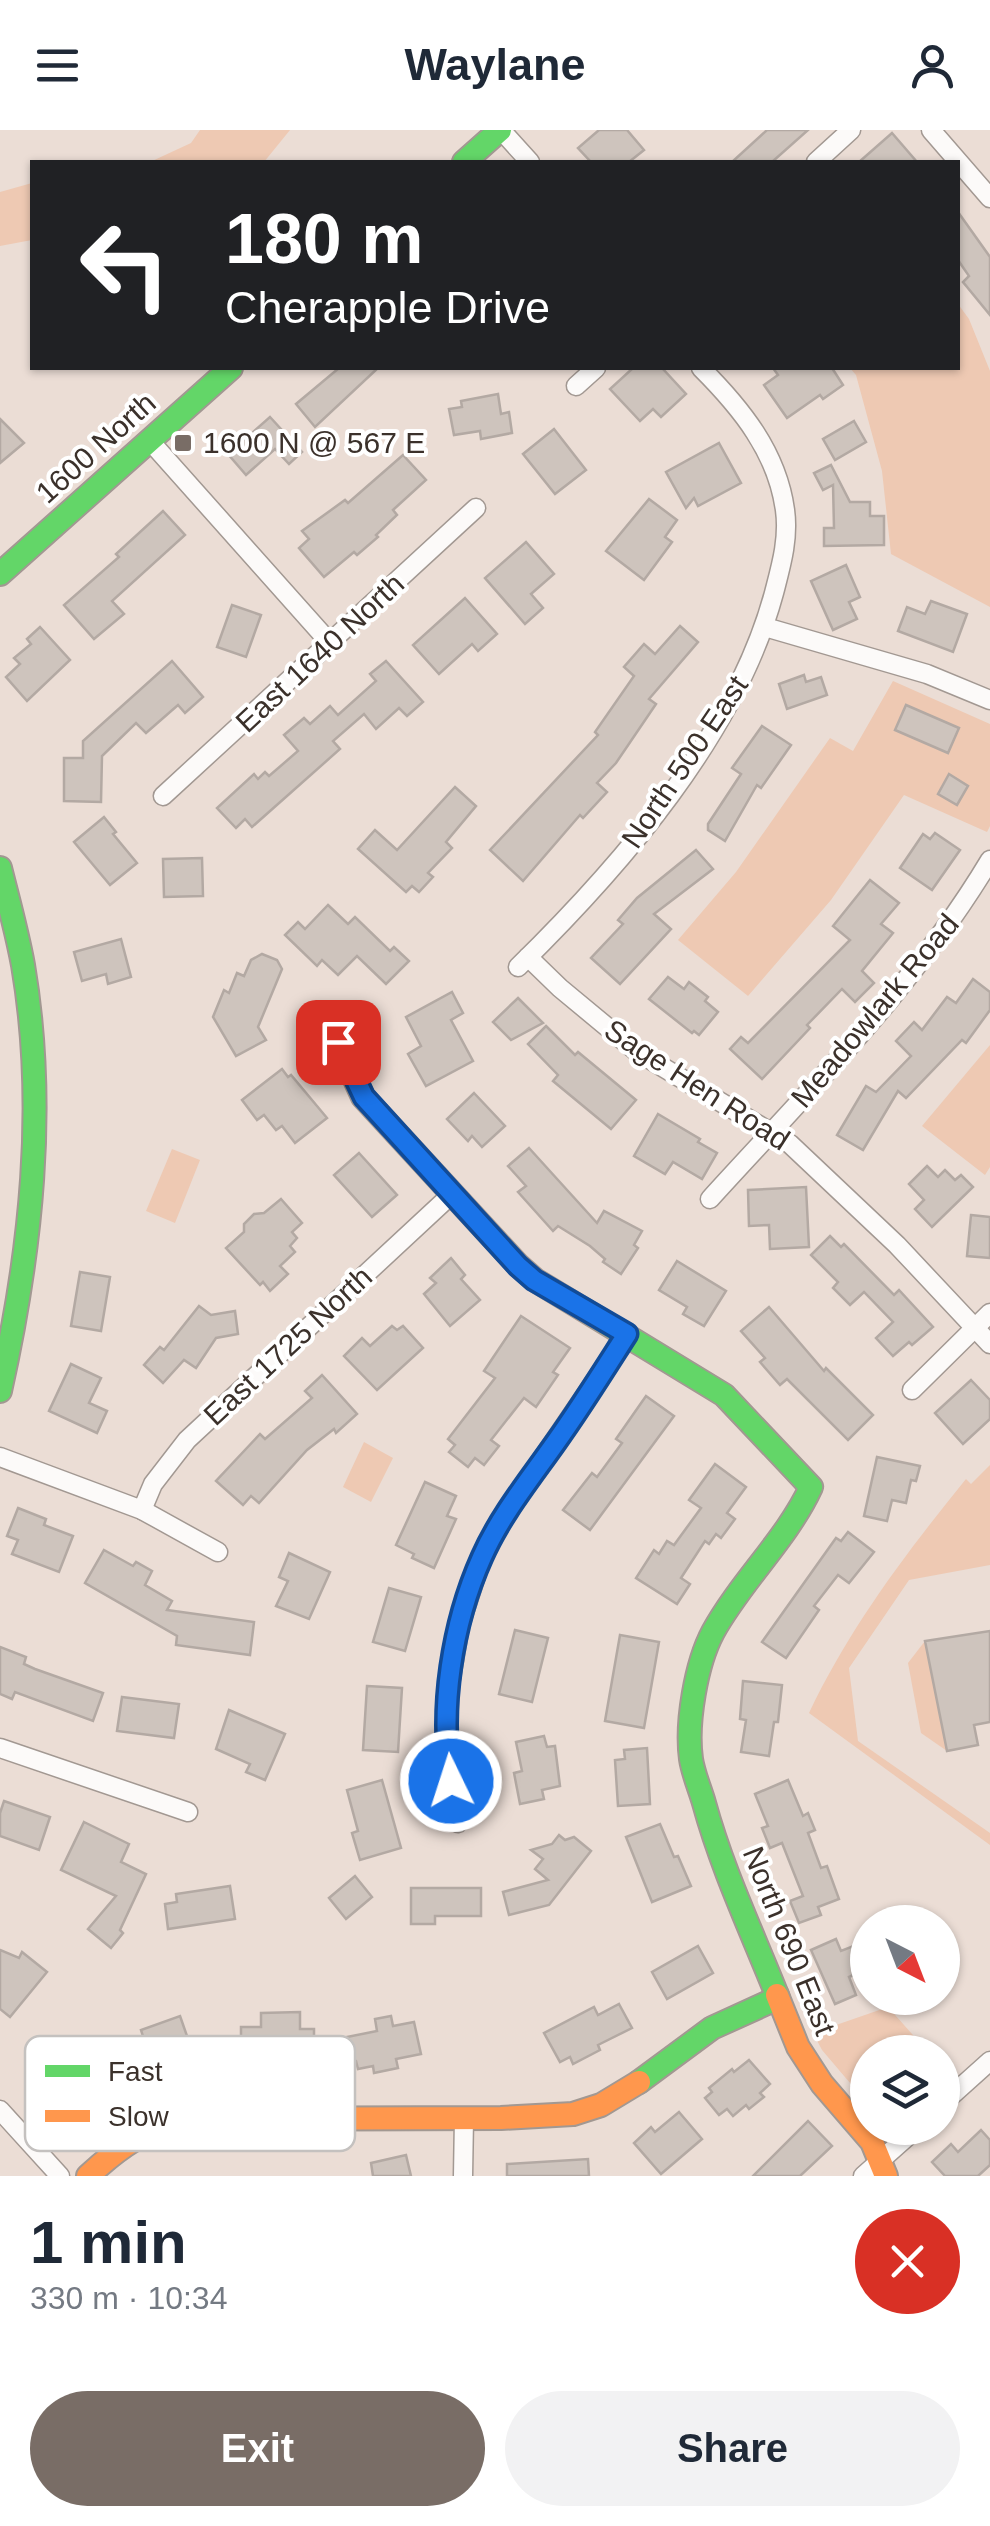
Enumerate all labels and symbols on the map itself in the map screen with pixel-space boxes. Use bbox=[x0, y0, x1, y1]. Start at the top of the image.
street label: 1600 North bbox=[29, 386, 162, 510]
place label: 1600 N @ 567 E bbox=[203, 426, 425, 459]
marker: 1600 N @ 567 E bbox=[172, 432, 194, 454]
street label: East 1640 North bbox=[229, 567, 410, 739]
street label: North 500 East bbox=[615, 669, 755, 854]
street label: Meadowlark Road bbox=[784, 907, 965, 1114]
pin bbox=[296, 1000, 381, 1085]
street label: Sage Hen Road bbox=[599, 1013, 796, 1157]
street label: East 1725 North bbox=[197, 1260, 378, 1432]
position arrow bbox=[399, 1729, 503, 1833]
street label: North 690 East bbox=[737, 1842, 842, 2040]
north arrow bbox=[850, 1905, 960, 2015]
legend bbox=[25, 2036, 355, 2151]
text: Fast bbox=[108, 2056, 163, 2087]
text: Slow bbox=[108, 2101, 169, 2132]

